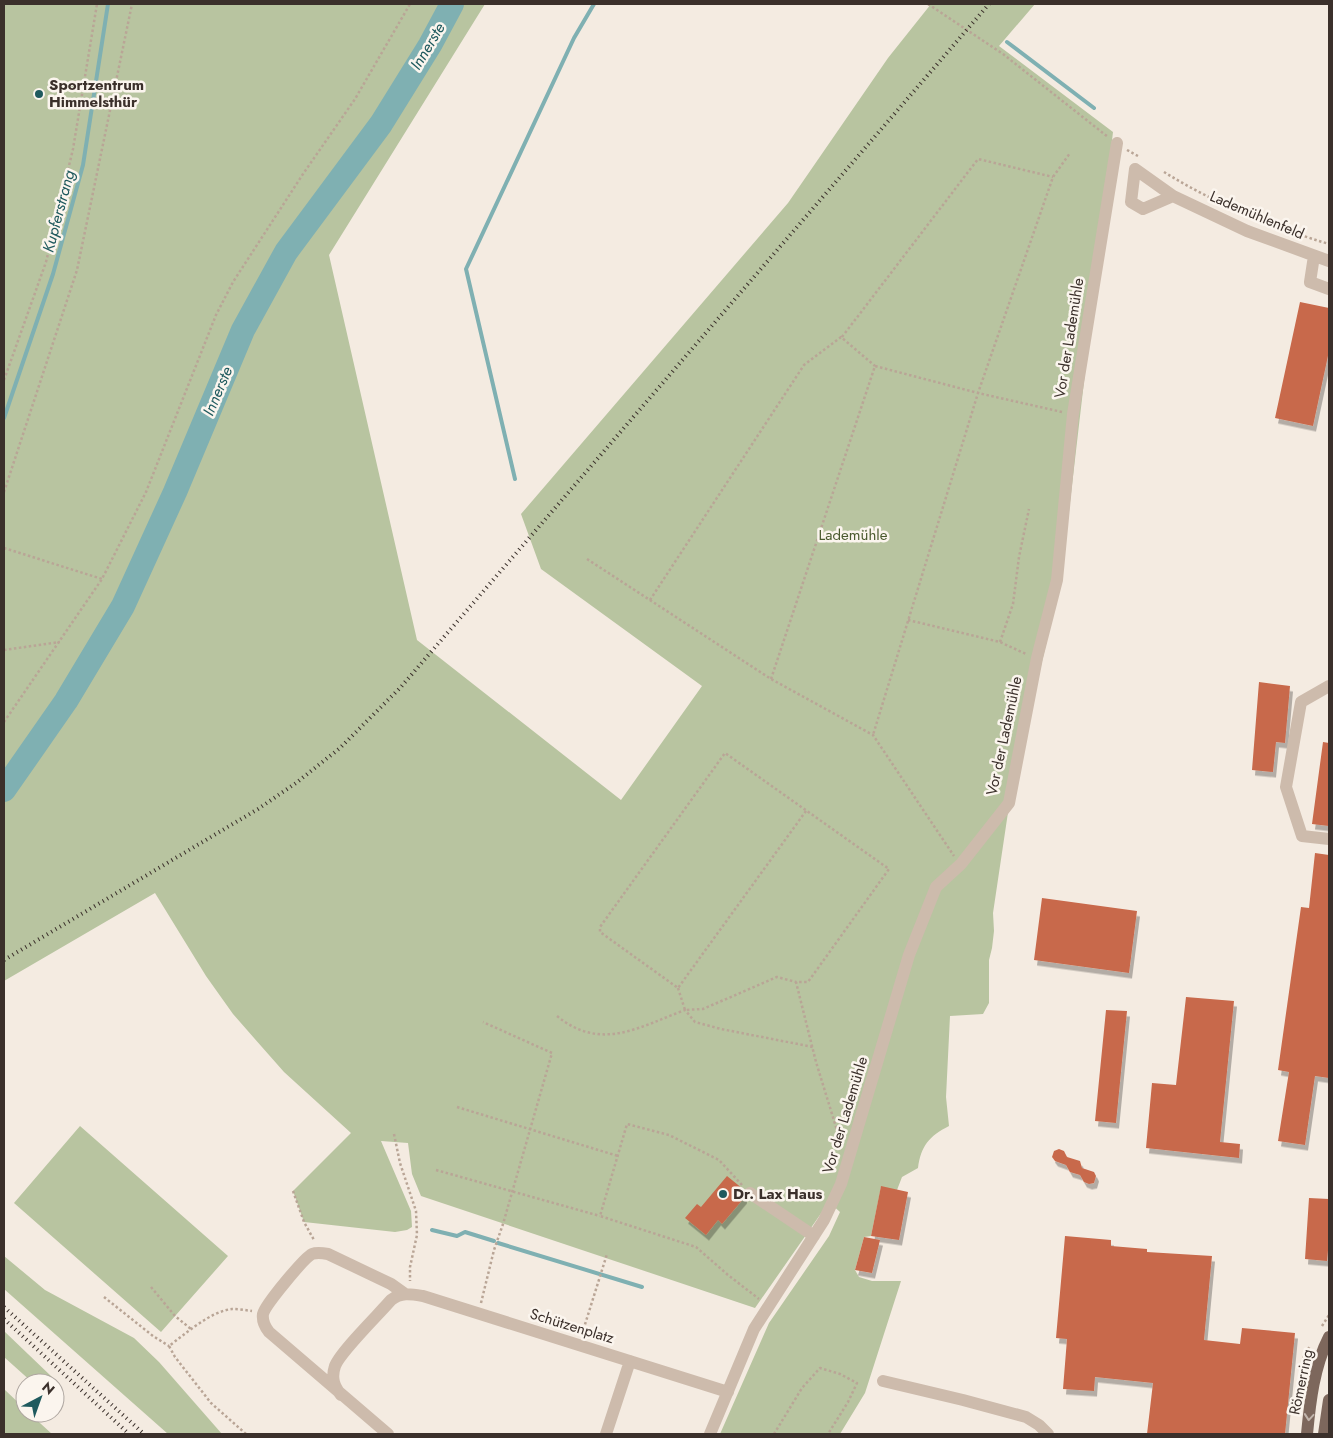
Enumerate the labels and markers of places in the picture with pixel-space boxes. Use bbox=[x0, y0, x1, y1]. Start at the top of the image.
place label: Sportzentrum Himmelsthür bbox=[49, 74, 144, 113]
marker: Sportzentrum Himmelsthür bbox=[33, 88, 45, 100]
place label: Dr. Lax Haus bbox=[733, 1183, 823, 1205]
marker: Dr. Lax Haus bbox=[717, 1188, 729, 1200]

